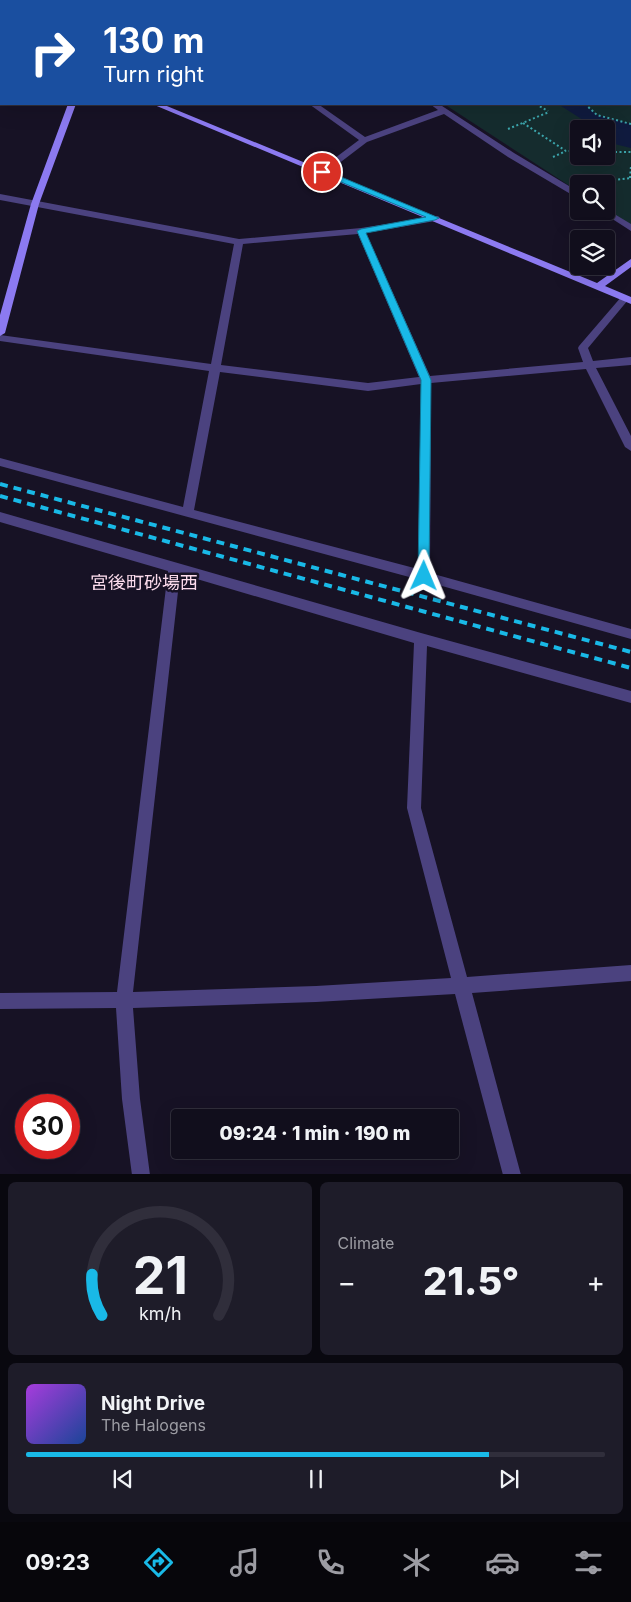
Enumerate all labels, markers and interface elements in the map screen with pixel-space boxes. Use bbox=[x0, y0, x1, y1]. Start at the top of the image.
text: 130 m bbox=[103, 19, 205, 61]
icon: right bbox=[20, 20, 85, 85]
text: Turn right bbox=[103, 61, 204, 87]
map controls bbox=[570, 120, 615, 275]
button: sound bbox=[570, 120, 615, 165]
pin bbox=[301, 151, 343, 193]
icon: arrive bbox=[308, 158, 336, 186]
button: search bbox=[570, 175, 615, 220]
button: layers bbox=[570, 230, 615, 275]
position arrow bbox=[397, 549, 449, 601]
district label: 宮後町砂場西 bbox=[90, 572, 198, 593]
speed limit sign: 30 bbox=[15, 1094, 80, 1159]
text: 09:24 · 1 min · 190 m bbox=[220, 1122, 410, 1145]
text: Climate bbox=[338, 1233, 394, 1253]
text: 21 bbox=[132, 1244, 187, 1307]
text: 21.5° bbox=[423, 1258, 519, 1304]
text: − bbox=[338, 1265, 356, 1299]
text: + bbox=[586, 1265, 605, 1299]
text: km/h bbox=[139, 1303, 181, 1324]
text: Night Drive bbox=[101, 1392, 205, 1415]
text: The Halogens bbox=[101, 1415, 206, 1435]
icon: previous bbox=[109, 1465, 137, 1493]
icon: pause bbox=[302, 1465, 330, 1493]
icon: next bbox=[495, 1465, 523, 1493]
icon: directions bbox=[141, 1545, 176, 1580]
icon: music bbox=[227, 1545, 262, 1580]
icon: phone bbox=[313, 1545, 348, 1580]
icon: climate bbox=[399, 1545, 434, 1580]
icon: car bbox=[485, 1545, 520, 1580]
icon: filters bbox=[571, 1545, 606, 1580]
text: 09:23 bbox=[25, 1549, 90, 1575]

